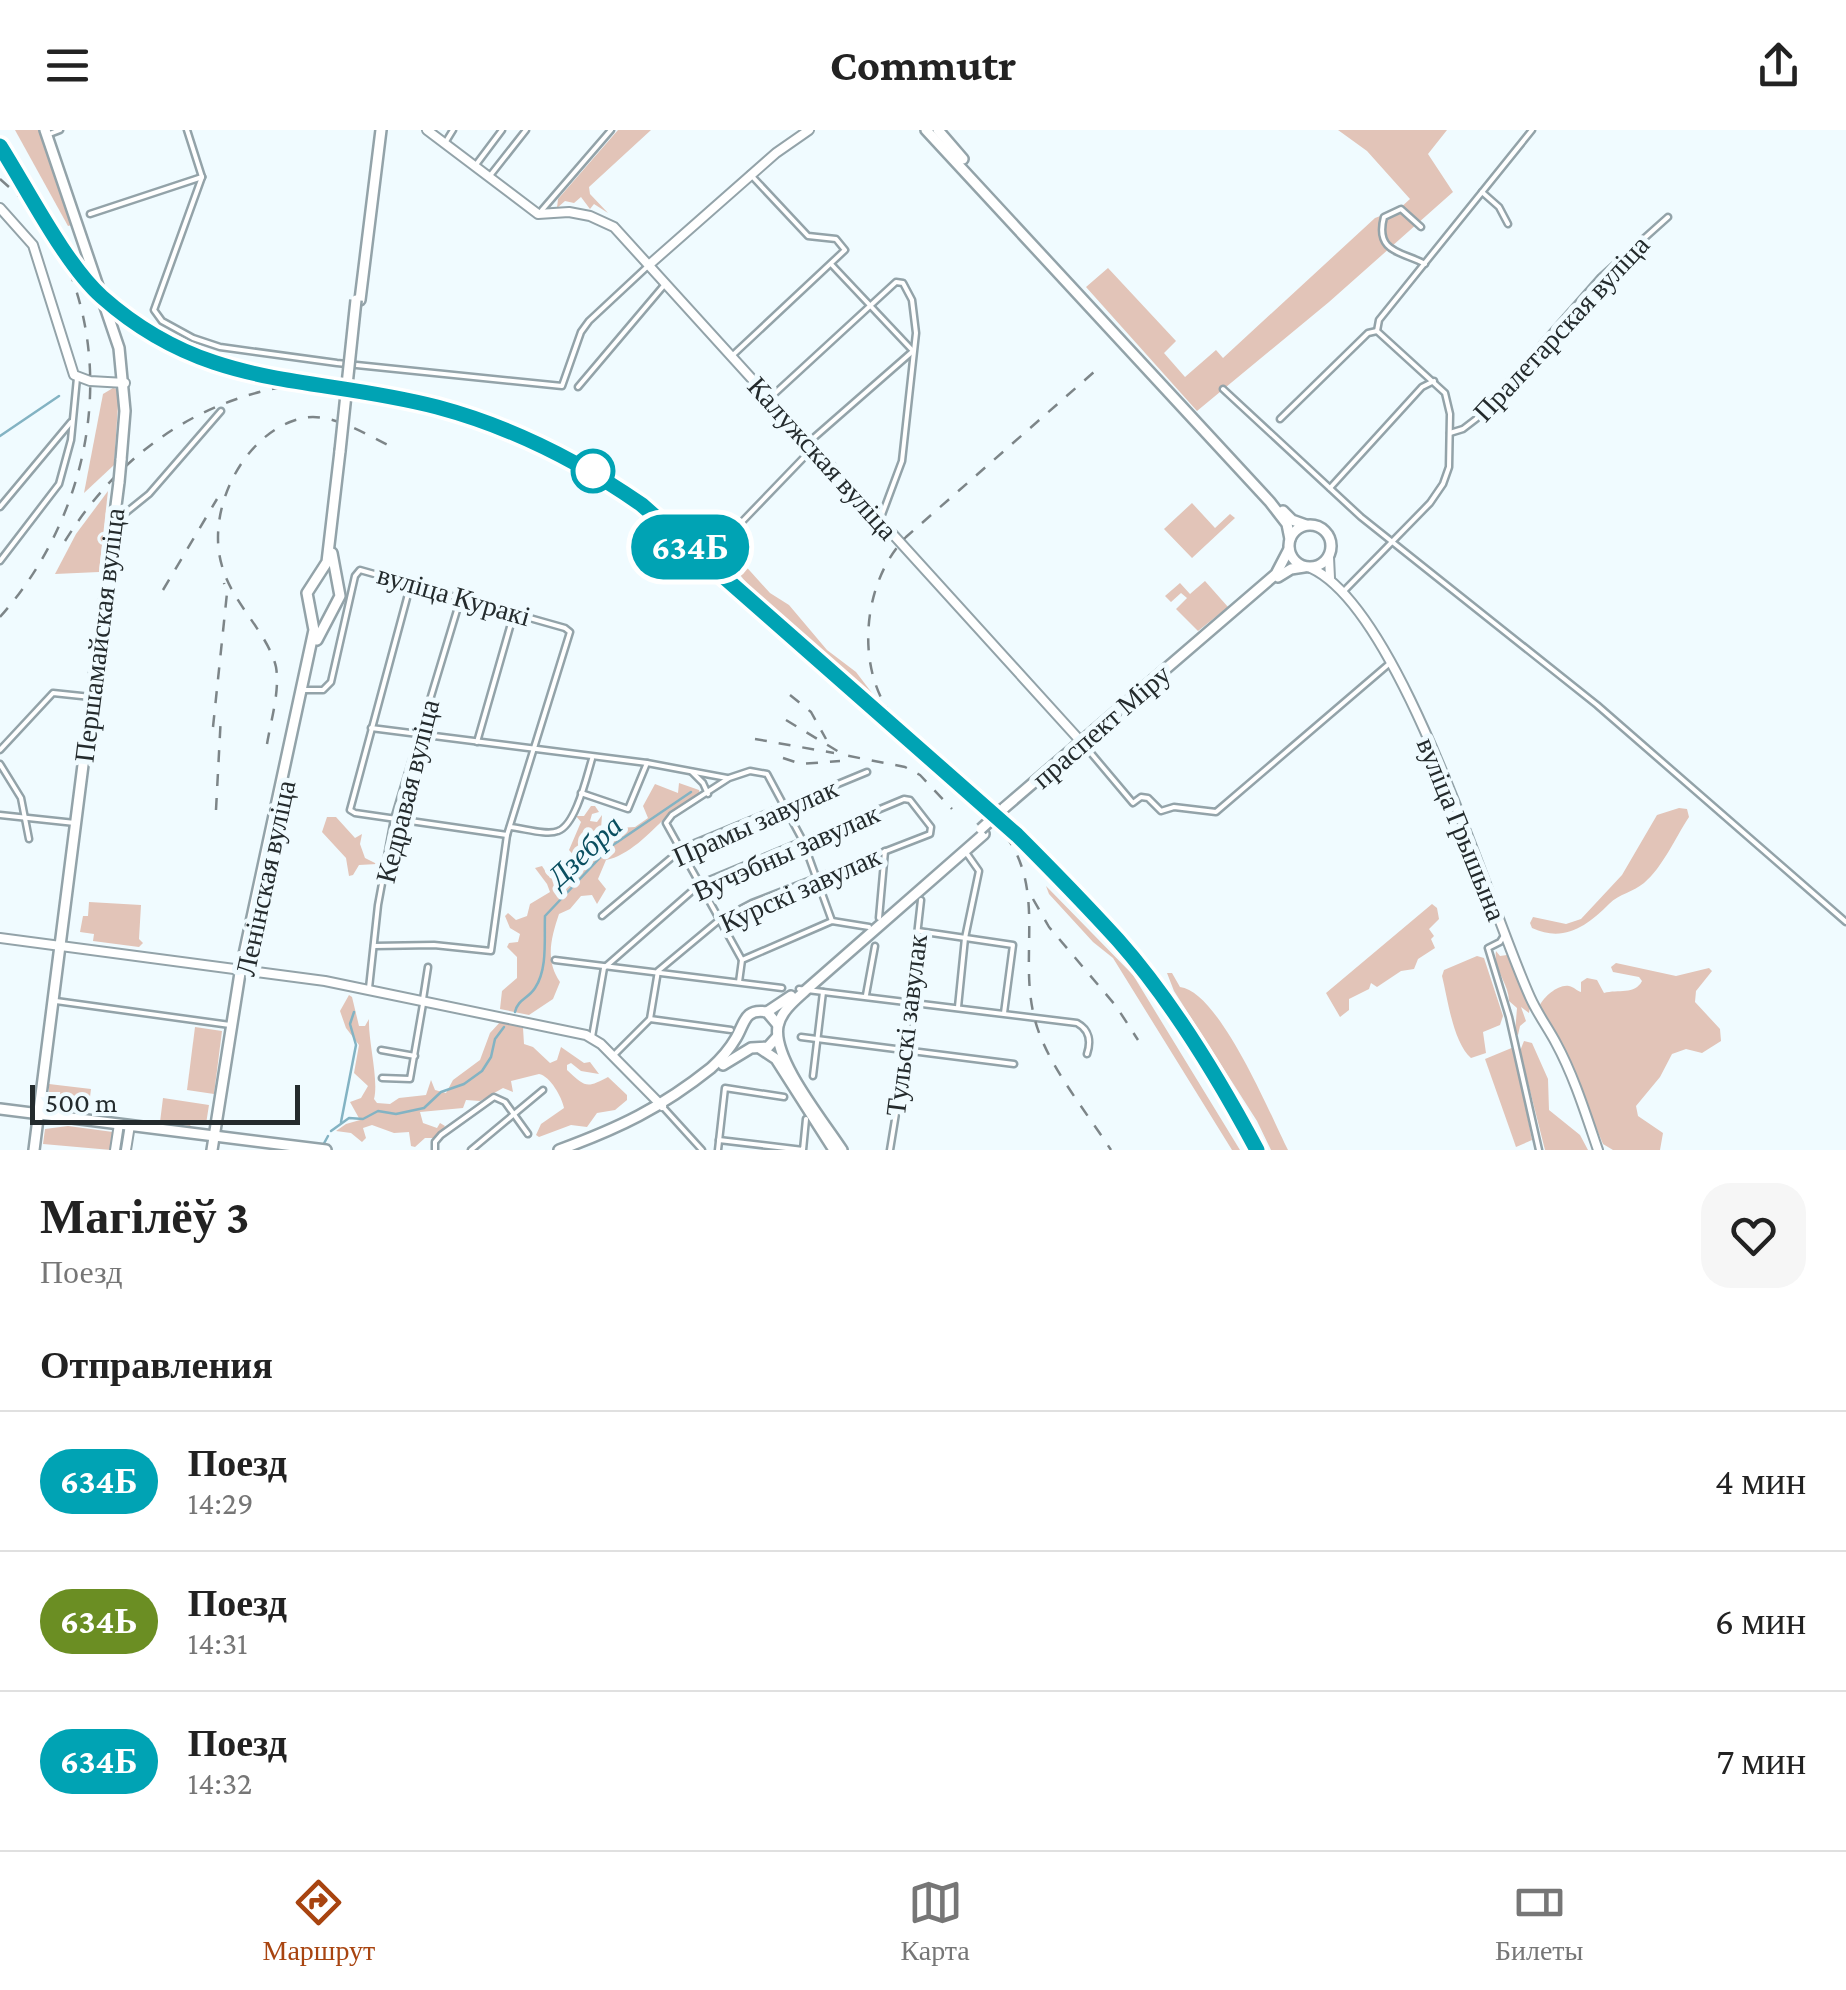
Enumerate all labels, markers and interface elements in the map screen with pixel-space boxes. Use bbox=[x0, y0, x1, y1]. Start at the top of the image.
icon: menu bbox=[40, 38, 95, 93]
icon: share bbox=[1751, 38, 1806, 93]
text: Commutr bbox=[830, 40, 1016, 90]
street label: Пралетарская вуліца bbox=[1467, 229, 1656, 428]
street label: Калужская вуліца bbox=[742, 371, 904, 546]
unlabelled marker bbox=[572, 450, 614, 492]
street label: Першамайская вуліца bbox=[69, 506, 131, 764]
line badge: 634Б bbox=[620, 514, 760, 580]
text: 634Б bbox=[651, 528, 729, 567]
street label: вуліца Куракі bbox=[374, 559, 534, 632]
street label: праспект Міру bbox=[1026, 658, 1177, 795]
street label: Кедравая вуліца bbox=[370, 696, 445, 886]
street label: вуліца Грышына bbox=[1411, 733, 1513, 926]
street label: Прамы завулак bbox=[668, 772, 843, 873]
street label: Ленінская вуліца bbox=[230, 777, 301, 979]
street label: Вучэбны завулак bbox=[688, 797, 884, 907]
water label: Дзебра bbox=[539, 808, 628, 895]
street label: Курскі завулак bbox=[715, 840, 886, 939]
street label: Тульскі завулак bbox=[880, 932, 933, 1118]
scale bar bbox=[30, 1080, 300, 1124]
text: 500 m bbox=[45, 1087, 118, 1118]
button: heart bbox=[1701, 1183, 1806, 1288]
text: Магілёў 3 bbox=[40, 1190, 249, 1243]
text: Поезд bbox=[40, 1254, 122, 1290]
text: Отправления bbox=[40, 1344, 273, 1386]
text: Поезд bbox=[188, 1442, 287, 1484]
text: 4 мин bbox=[1715, 1460, 1806, 1502]
text: 634Б bbox=[60, 1462, 138, 1501]
text: 14:29 bbox=[188, 1485, 253, 1521]
text: Поезд bbox=[188, 1582, 287, 1624]
text: 6 мин bbox=[1715, 1600, 1806, 1642]
text: 634Ь bbox=[60, 1602, 138, 1641]
text: 14:31 bbox=[188, 1625, 248, 1661]
text: Поезд bbox=[188, 1722, 287, 1764]
text: 7 мин bbox=[1717, 1740, 1806, 1782]
text: 634Б bbox=[60, 1742, 138, 1781]
text: 14:32 bbox=[188, 1765, 252, 1801]
tab: Маршрут bbox=[263, 1875, 375, 1967]
tab: Карта bbox=[900, 1875, 970, 1967]
tab: Билеты bbox=[1495, 1875, 1583, 1967]

